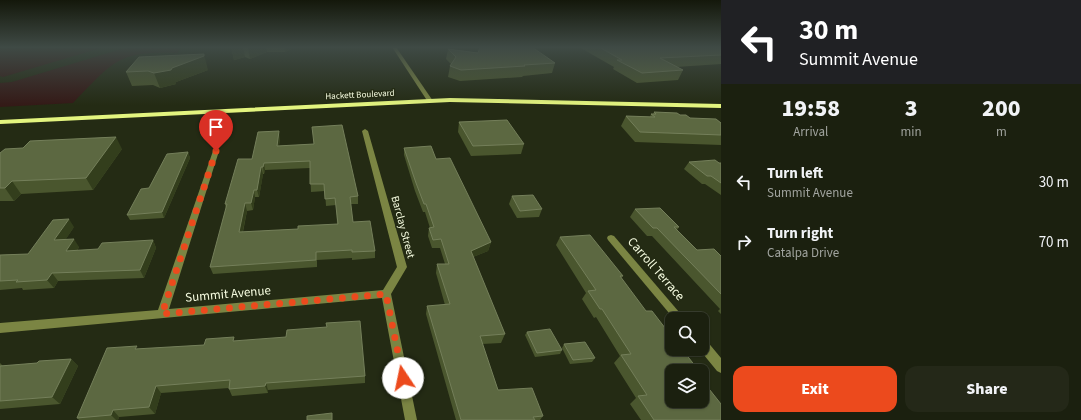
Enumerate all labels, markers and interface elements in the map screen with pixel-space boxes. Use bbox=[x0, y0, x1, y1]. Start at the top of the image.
text: 30 m bbox=[799, 10, 858, 50]
icon: left bbox=[733, 16, 785, 68]
text: Summit Avenue bbox=[799, 47, 918, 72]
street label: Hackett Boulevard bbox=[325, 87, 395, 103]
text: 19:58 bbox=[781, 91, 840, 126]
text: 3 bbox=[905, 91, 918, 126]
text: 200 bbox=[982, 91, 1021, 126]
pin bbox=[199, 110, 233, 151]
icon: arrive bbox=[205, 116, 227, 138]
text: Arrival bbox=[793, 123, 828, 141]
text: min bbox=[901, 123, 922, 141]
text: m bbox=[996, 123, 1007, 141]
text: Turn left bbox=[767, 163, 823, 184]
icon: left bbox=[733, 171, 755, 193]
text: 30 m bbox=[1039, 172, 1069, 193]
text: Summit Avenue bbox=[767, 184, 853, 202]
street label: Barclay Street bbox=[387, 194, 419, 260]
text: Turn right bbox=[767, 223, 833, 244]
icon: right bbox=[733, 231, 755, 253]
text: 70 m bbox=[1039, 232, 1069, 253]
street label: Carroll Terrace bbox=[623, 233, 689, 305]
text: Catalpa Drive bbox=[767, 244, 839, 262]
street label: Summit Avenue bbox=[184, 281, 272, 307]
map controls bbox=[665, 312, 709, 408]
button: search bbox=[665, 312, 709, 356]
position arrow bbox=[382, 357, 424, 399]
button: layers bbox=[665, 364, 709, 408]
button: Exit bbox=[733, 366, 897, 412]
button: Share bbox=[905, 366, 1069, 412]

